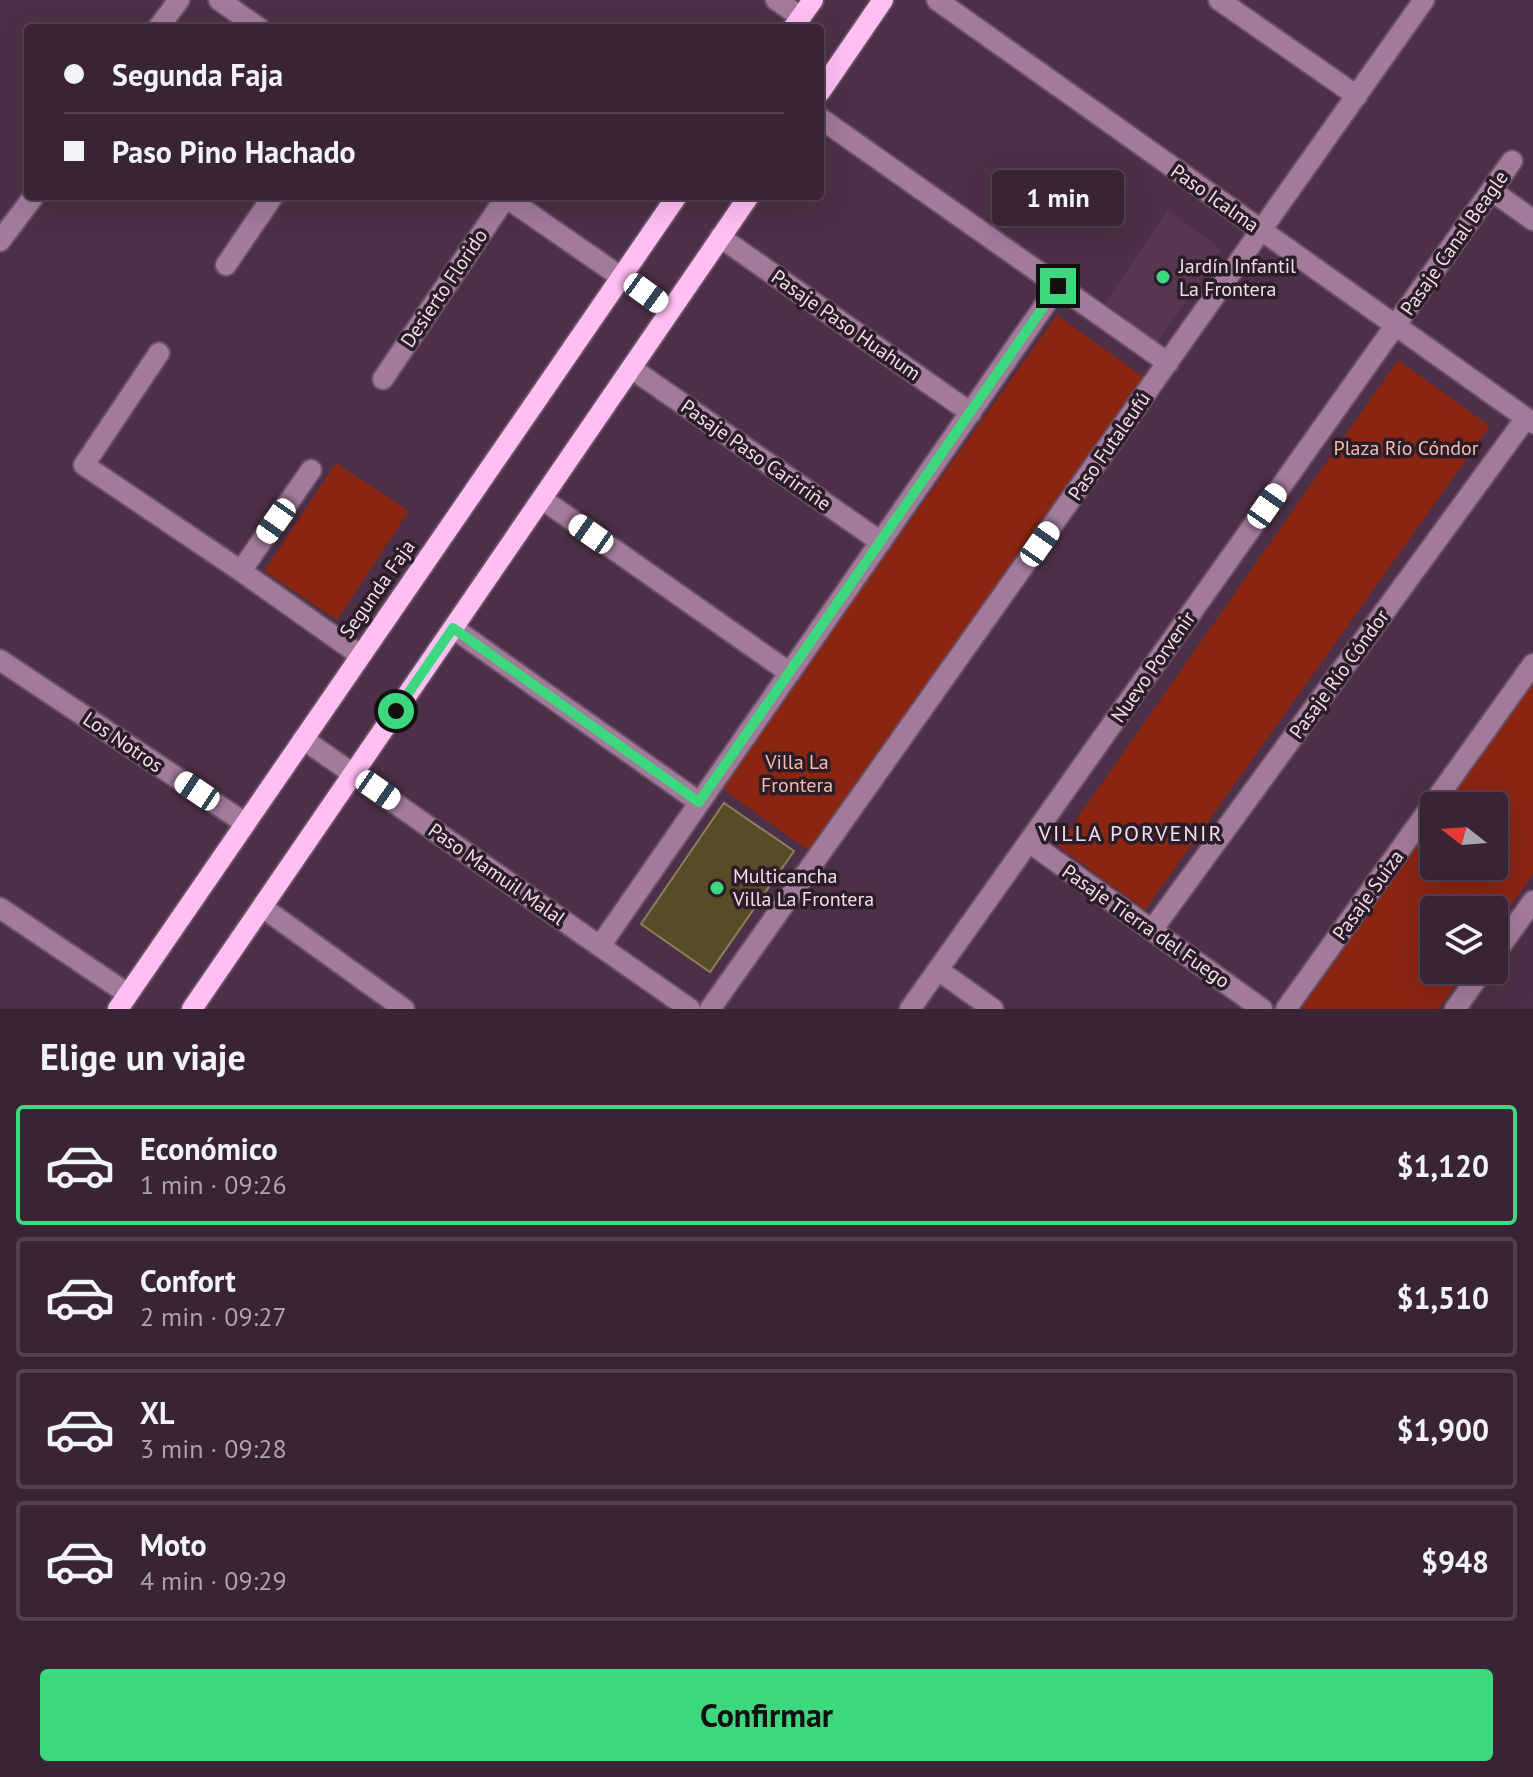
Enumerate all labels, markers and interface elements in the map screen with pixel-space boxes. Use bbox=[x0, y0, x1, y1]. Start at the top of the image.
text: Segunda Faja bbox=[112, 55, 283, 94]
text: Paso Pino Hachado bbox=[112, 132, 356, 171]
street label: Paso Icalma bbox=[1166, 158, 1264, 238]
street label: Pasaje Canal Beagle bbox=[1394, 165, 1514, 321]
callout: 1 min bbox=[992, 170, 1124, 226]
text: 1 min bbox=[1026, 181, 1090, 214]
street label: Desierto Florido bbox=[395, 224, 493, 352]
place label: Jardín Infantil La Frontera bbox=[1178, 253, 1296, 302]
street label: Pasaje Paso Huahum bbox=[766, 264, 926, 386]
route end bbox=[1040, 268, 1076, 304]
marker: Jardín Infantil La Frontera bbox=[1154, 268, 1172, 286]
car bbox=[620, 269, 672, 317]
street label: Paso Futaleufú bbox=[1062, 387, 1156, 505]
street label: Pasaje Paso Carirriñe bbox=[676, 393, 836, 517]
park label: Plaza Río Cóndor bbox=[1334, 435, 1479, 461]
car bbox=[1243, 479, 1291, 533]
car bbox=[252, 494, 300, 548]
car bbox=[564, 510, 618, 558]
car bbox=[1016, 517, 1064, 571]
street label: Segunda Faja bbox=[333, 535, 421, 643]
street label: Pasaje Río Cóndor bbox=[1283, 604, 1395, 744]
street label: Nuevo Porvenir bbox=[1105, 606, 1201, 728]
route start bbox=[378, 693, 414, 729]
street label: Los Notros bbox=[78, 706, 168, 778]
park label: Villa La Frontera bbox=[761, 749, 833, 798]
car bbox=[351, 766, 405, 814]
car bbox=[170, 768, 224, 814]
north arrow bbox=[1420, 792, 1508, 880]
map controls bbox=[1420, 792, 1508, 984]
street label: Paso Mamuil Malal bbox=[423, 817, 571, 931]
district label: VILLA PORVENIR bbox=[1037, 819, 1224, 847]
street label: Pasaje Suiza bbox=[1327, 845, 1409, 945]
street label: Pasaje Tierra del Fuego bbox=[1057, 858, 1235, 994]
place label: Multicancha Villa La Frontera bbox=[732, 863, 874, 912]
marker: Multicancha Villa La Frontera bbox=[708, 879, 726, 897]
button: layers bbox=[1420, 896, 1508, 984]
text: Elige un viaje bbox=[40, 1033, 246, 1080]
icon: car bbox=[44, 1129, 116, 1201]
text: Económico bbox=[140, 1129, 278, 1168]
text: $1,120 bbox=[1396, 1146, 1489, 1185]
text: 1 min · 09:26 bbox=[140, 1168, 287, 1201]
icon: car bbox=[44, 1261, 116, 1333]
text: Confort bbox=[140, 1261, 236, 1300]
text: $1,510 bbox=[1396, 1278, 1489, 1317]
text: 2 min · 09:27 bbox=[140, 1300, 287, 1333]
icon: car bbox=[44, 1393, 116, 1465]
text: XL bbox=[140, 1393, 174, 1432]
text: $1,900 bbox=[1396, 1410, 1489, 1449]
text: 3 min · 09:28 bbox=[140, 1432, 287, 1465]
icon: car bbox=[44, 1525, 116, 1597]
text: Moto bbox=[140, 1525, 207, 1564]
text: $948 bbox=[1421, 1542, 1489, 1581]
text: 4 min · 09:29 bbox=[140, 1564, 287, 1597]
button: Confirmar bbox=[40, 1669, 1493, 1761]

